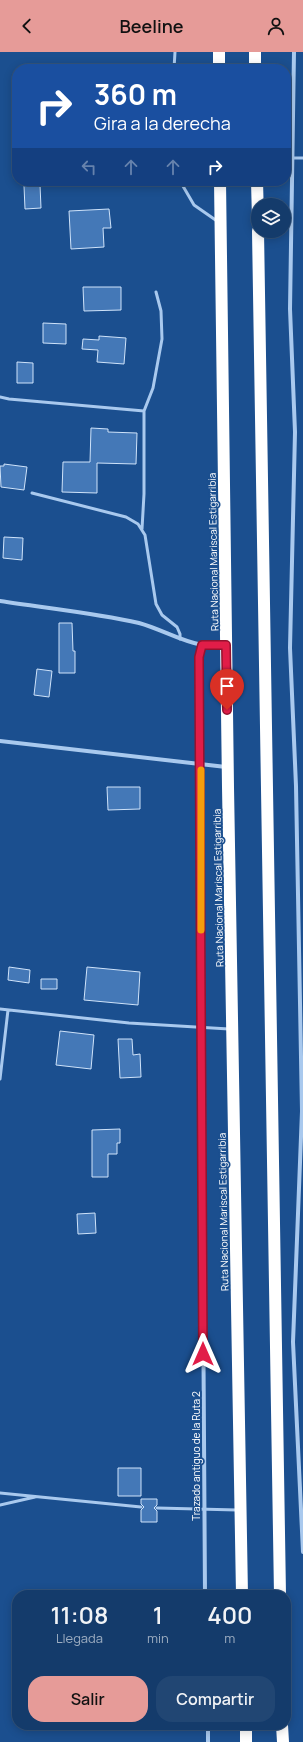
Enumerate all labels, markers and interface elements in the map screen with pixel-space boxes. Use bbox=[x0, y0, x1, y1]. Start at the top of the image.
text: Beeline bbox=[120, 14, 183, 38]
icon: back bbox=[16, 15, 38, 37]
icon: person bbox=[265, 15, 287, 37]
text: 360 m bbox=[94, 75, 177, 113]
icon: right bbox=[28, 80, 80, 132]
text: Gira a la derecha bbox=[94, 111, 231, 135]
icon: left bbox=[78, 156, 100, 178]
icon: ahead bbox=[120, 156, 142, 178]
icon: ahead bbox=[162, 156, 184, 178]
icon: right bbox=[204, 156, 226, 178]
map controls bbox=[251, 198, 291, 238]
button: layers bbox=[251, 198, 291, 238]
street label: Ruta Nacional Mariscal Estigarribia bbox=[205, 473, 221, 631]
pin bbox=[210, 669, 244, 710]
icon: arrive bbox=[216, 675, 238, 697]
street label: Ruta Nacional Mariscal Estigarribia bbox=[210, 809, 226, 967]
street label: Ruta Nacional Mariscal Estigarribia bbox=[215, 1133, 231, 1291]
position arrow bbox=[182, 1333, 224, 1375]
street label: Trazado antiguo de la Ruta 2 bbox=[189, 1391, 203, 1521]
text: 11:08 bbox=[50, 1598, 108, 1631]
text: 1 bbox=[153, 1598, 163, 1631]
text: 400 bbox=[207, 1598, 253, 1631]
text: Llegada bbox=[56, 1629, 103, 1647]
text: min bbox=[147, 1629, 169, 1647]
text: m bbox=[224, 1629, 235, 1647]
button: Salir bbox=[28, 1676, 148, 1722]
button: Compartir bbox=[156, 1676, 275, 1722]

